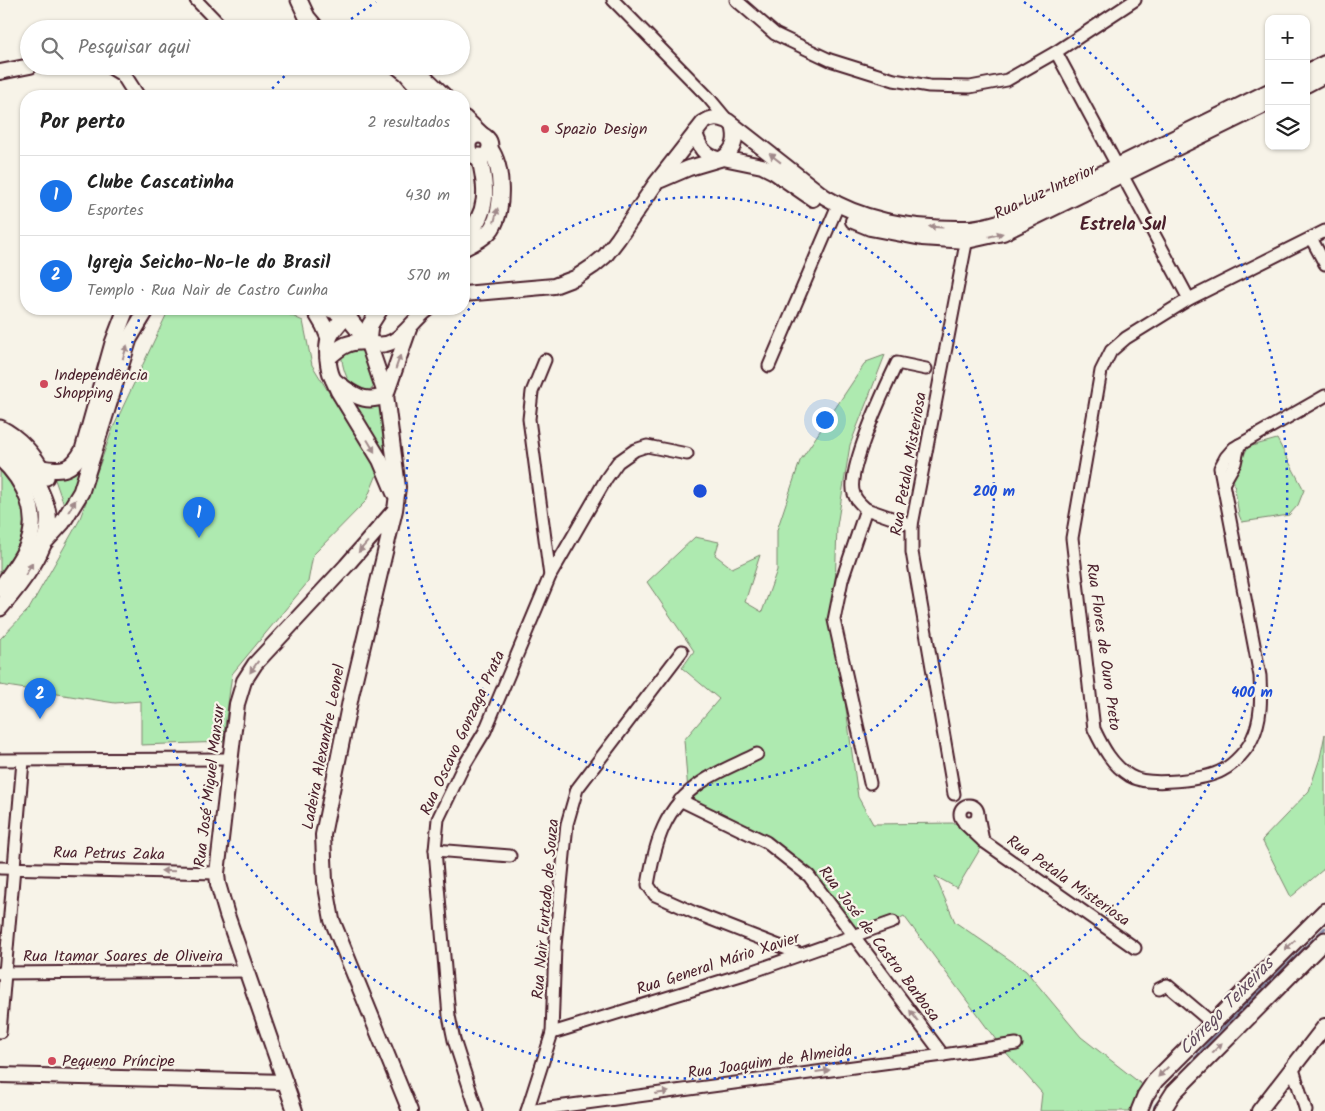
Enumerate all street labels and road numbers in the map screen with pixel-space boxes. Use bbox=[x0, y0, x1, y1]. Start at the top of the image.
street label: Rua Luz Interior bbox=[990, 157, 1101, 226]
street label: Rua Petala Misteriosa bbox=[884, 390, 934, 538]
street label: Rua Flores de Ouro Preto bbox=[1079, 562, 1127, 732]
street label: Rua Oscavo Gonzaga Prata bbox=[414, 646, 512, 820]
street label: Ladeira Alexandre Leonel bbox=[296, 662, 352, 832]
street label: Rua José Miguel Mansur bbox=[188, 702, 233, 869]
street label: Rua Nair Furtado de Souza bbox=[526, 818, 566, 1000]
street label: Rua Petala Misteriosa bbox=[1001, 829, 1135, 933]
street label: Rua Petrus Zaka bbox=[53, 841, 165, 867]
street label: Rua José de Castro Barbosa bbox=[812, 861, 946, 1027]
street label: Rua General Mário Xavier bbox=[633, 925, 804, 1002]
street label: Rua Itamar Soares de Oliveira bbox=[23, 944, 223, 969]
street label: Rua Joaquim de Almeida bbox=[686, 1038, 854, 1086]

